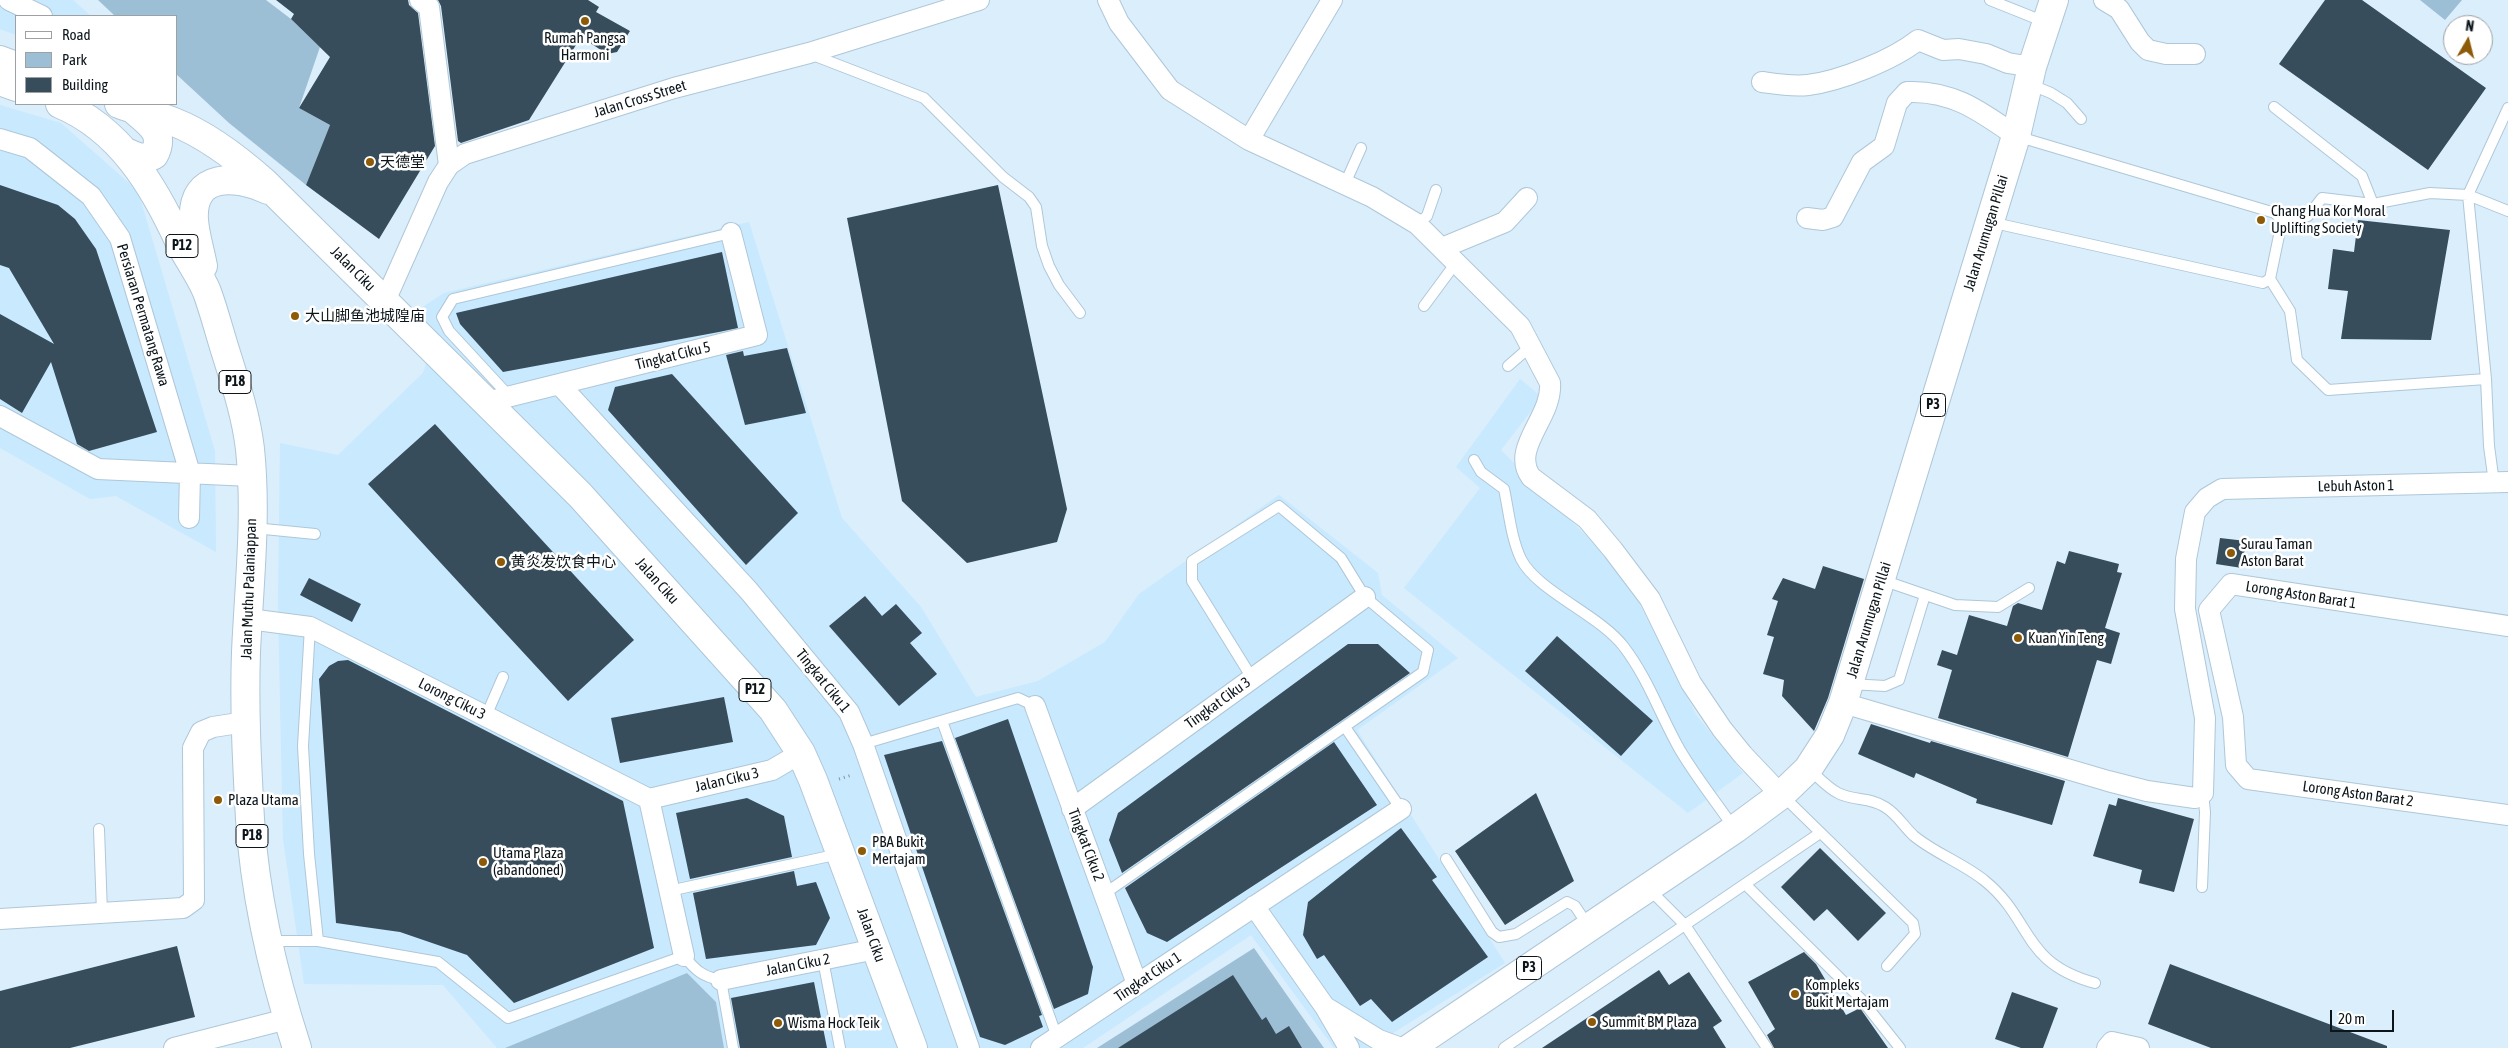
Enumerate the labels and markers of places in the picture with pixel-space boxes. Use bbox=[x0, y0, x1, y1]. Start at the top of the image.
marker: Rumah Pangsa Harmoni bbox=[579, 15, 591, 27]
place label: Rumah Pangsa Harmoni bbox=[544, 29, 626, 64]
place label: 天德堂 bbox=[380, 153, 425, 171]
marker: 天德堂 bbox=[364, 156, 376, 168]
place label: Chang Hua Kor Moral Uplifting Society bbox=[2271, 202, 2386, 237]
marker: Chang Hua Kor Moral Uplifting Society bbox=[2255, 214, 2267, 226]
place label: 大山脚鱼池城隍庙 bbox=[305, 307, 425, 325]
marker: 大山脚鱼池城隍庙 bbox=[289, 310, 301, 322]
place label: Surau Taman Aston Barat bbox=[2241, 535, 2313, 570]
marker: Surau Taman Aston Barat bbox=[2225, 547, 2237, 559]
place label: 黄炎发饮食中心 bbox=[511, 553, 616, 571]
marker: 黄炎发饮食中心 bbox=[495, 556, 507, 568]
place label: Kuan Yin Teng bbox=[2028, 629, 2104, 647]
marker: Kuan Yin Teng bbox=[2012, 632, 2024, 644]
place label: Plaza Utama bbox=[228, 791, 299, 809]
marker: Plaza Utama bbox=[212, 794, 224, 806]
place label: PBA Bukit Mertajam bbox=[872, 833, 926, 868]
place label: Utama Plaza (abandoned) bbox=[493, 844, 564, 879]
marker: PBA Bukit Mertajam bbox=[856, 845, 868, 857]
marker: Utama Plaza (abandoned) bbox=[477, 856, 489, 868]
place label: Kompleks Bukit Mertajam bbox=[1805, 976, 1889, 1011]
marker: Kompleks Bukit Mertajam bbox=[1789, 988, 1801, 1000]
place label: Summit BM Plaza bbox=[1602, 1013, 1697, 1031]
place label: Wisma Hock Teik bbox=[788, 1014, 880, 1032]
marker: Summit BM Plaza bbox=[1586, 1016, 1598, 1028]
marker: Wisma Hock Teik bbox=[772, 1017, 784, 1029]

